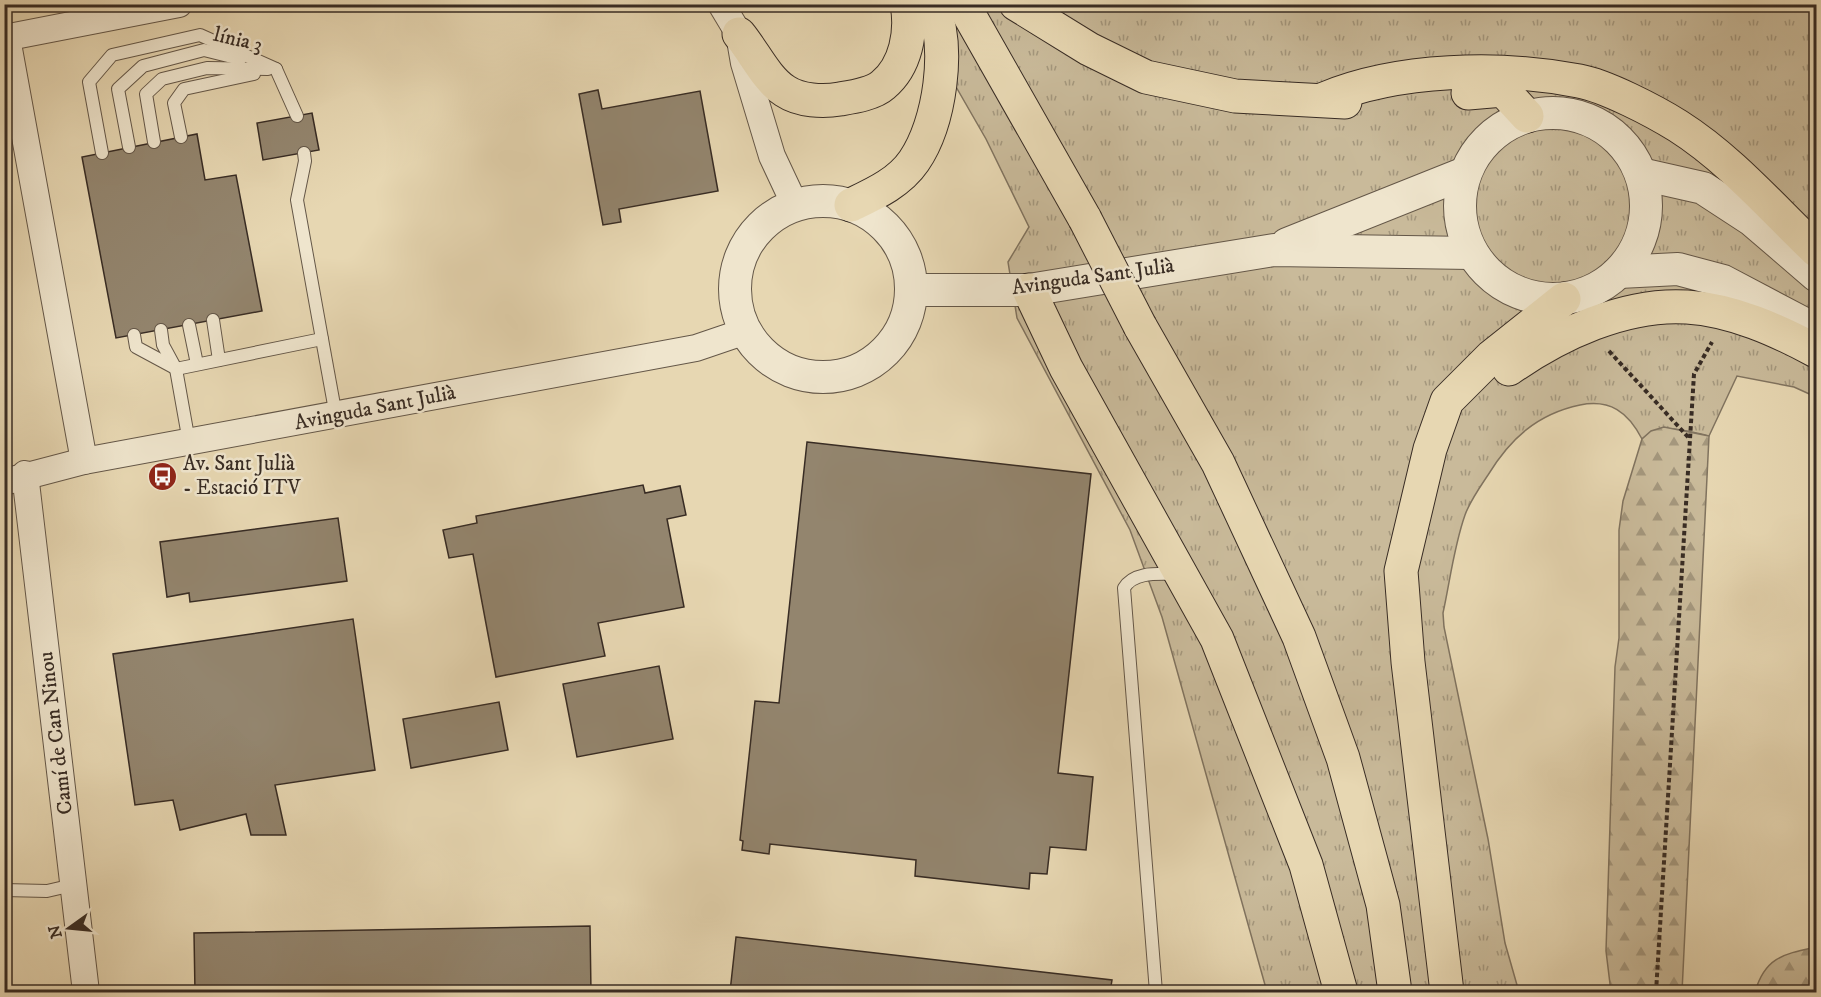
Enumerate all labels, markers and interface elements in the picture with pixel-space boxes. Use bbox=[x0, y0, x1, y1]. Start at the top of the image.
street label: línia 3 bbox=[211, 22, 265, 58]
street label: Avinguda Sant Julià bbox=[1010, 253, 1176, 301]
street label: Avinguda Sant Julià bbox=[292, 380, 458, 436]
place label: Av. Sant Julià - Estació ITV bbox=[183, 451, 302, 501]
bus stop icon: Av. Sant Julià - Estació ITV bbox=[146, 460, 178, 492]
street label: Camí de Can Ninou bbox=[33, 650, 79, 816]
north arrow bbox=[39, 898, 99, 958]
text: N bbox=[44, 923, 67, 941]

